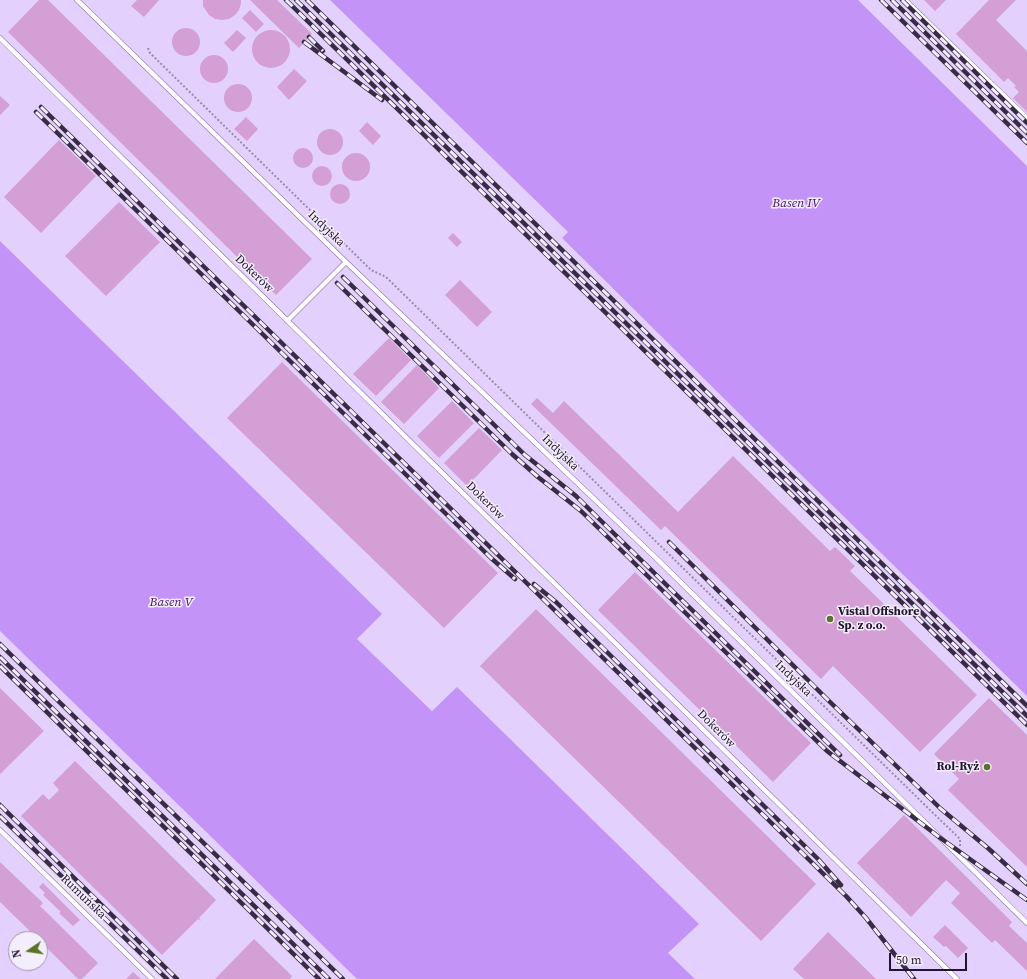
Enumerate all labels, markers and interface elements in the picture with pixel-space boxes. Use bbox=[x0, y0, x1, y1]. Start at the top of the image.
water label: Basen IV bbox=[772, 196, 820, 212]
street label: Indyjska bbox=[305, 208, 347, 250]
street label: Dokerów bbox=[232, 252, 276, 296]
street label: Indyjska bbox=[539, 432, 581, 474]
street label: Dokerów bbox=[463, 479, 507, 523]
water label: Basen V bbox=[149, 595, 193, 611]
place label: Vistal Offshore Sp. z o.o. bbox=[838, 605, 919, 633]
marker: Vistal Offshore Sp. z o.o. bbox=[825, 614, 835, 624]
street label: Indyjska bbox=[772, 658, 814, 700]
street label: Dokerów bbox=[694, 707, 738, 751]
place label: Rol-Ryż bbox=[937, 760, 979, 774]
marker: Rol-Ryż bbox=[982, 762, 992, 772]
street label: Rumuńska bbox=[57, 872, 109, 922]
north arrow bbox=[8, 931, 48, 971]
scale bar bbox=[891, 945, 969, 971]
text: N bbox=[9, 948, 25, 959]
text: 50 m bbox=[896, 952, 922, 968]

